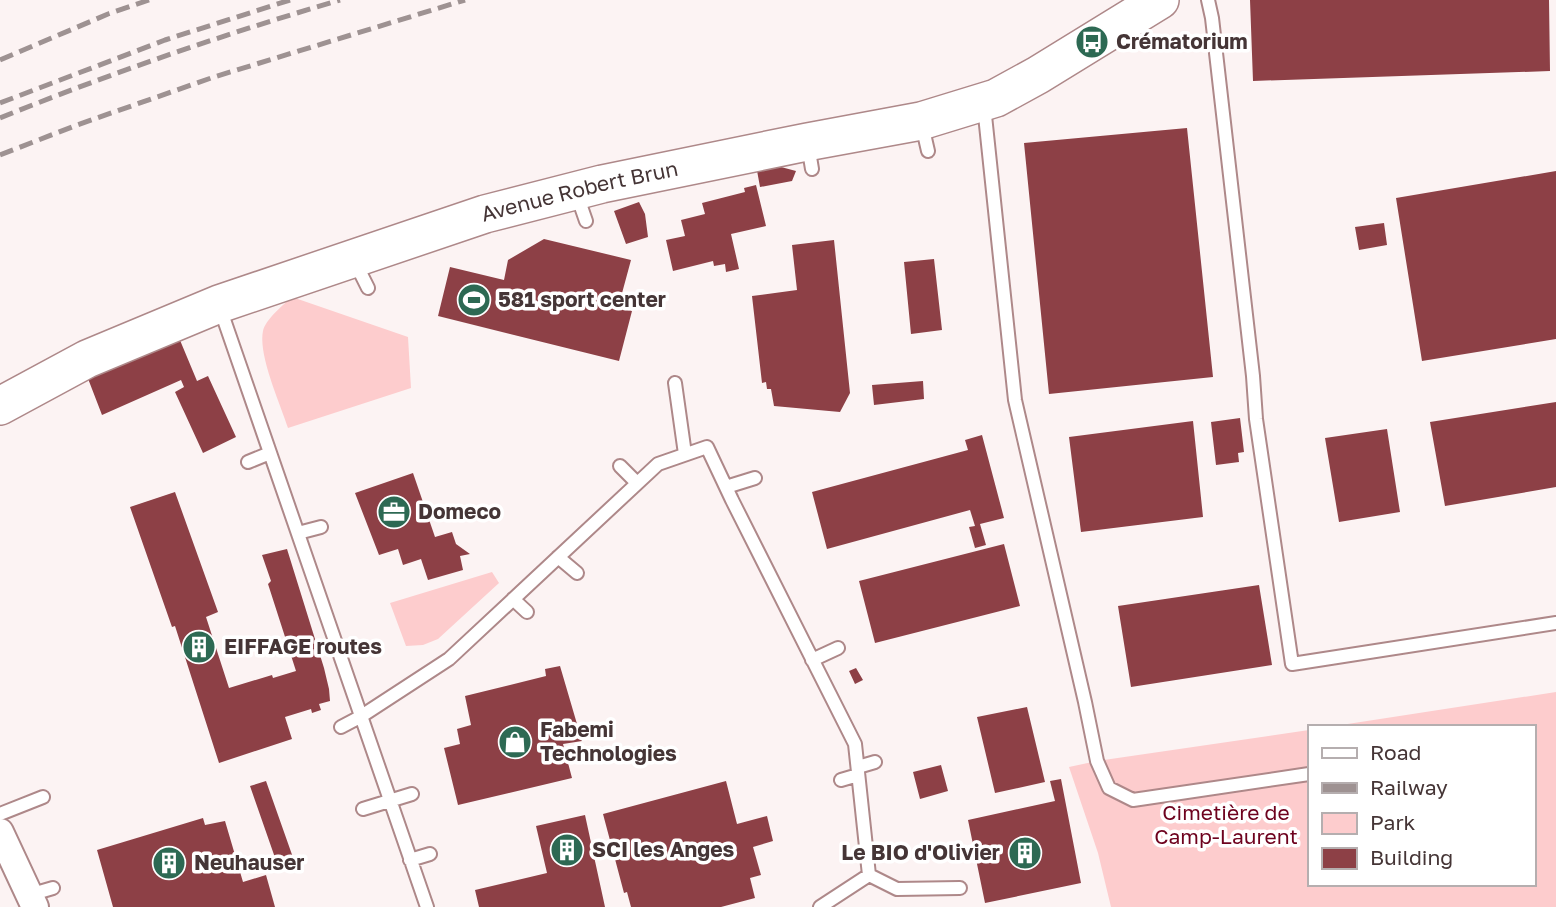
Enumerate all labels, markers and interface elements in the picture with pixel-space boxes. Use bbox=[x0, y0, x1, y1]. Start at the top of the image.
bus stop icon: Crématorium bbox=[1073, 23, 1111, 61]
place label: Crématorium bbox=[1116, 28, 1248, 54]
street label: Avenue Robert Brun bbox=[478, 155, 680, 226]
sports icon: 581 sport center bbox=[455, 281, 493, 319]
place label: 581 sport center bbox=[498, 286, 666, 312]
office icon: Domeco bbox=[375, 493, 413, 531]
place label: Domeco bbox=[418, 498, 501, 524]
building icon: EIFFAGE routes bbox=[180, 628, 218, 666]
place label: EIFFAGE routes bbox=[224, 633, 382, 659]
place label: Fabemi Technologies bbox=[540, 716, 677, 766]
shop icon: Fabemi Technologies bbox=[496, 723, 534, 761]
legend bbox=[1308, 725, 1535, 886]
text: Road bbox=[1370, 739, 1421, 765]
text: Railway bbox=[1370, 774, 1448, 800]
park label: Cimetière de Camp-Laurent bbox=[1154, 799, 1298, 849]
text: Park bbox=[1370, 809, 1416, 835]
building icon: SCI les Anges bbox=[548, 831, 586, 869]
building icon: Le BIO d'Olivier bbox=[1006, 834, 1044, 872]
place label: SCI les Anges bbox=[592, 836, 735, 862]
place label: Le BIO d'Olivier bbox=[841, 839, 1000, 865]
building icon: Neuhauser bbox=[150, 844, 188, 882]
text: Building bbox=[1370, 844, 1453, 870]
place label: Neuhauser bbox=[194, 849, 305, 875]

